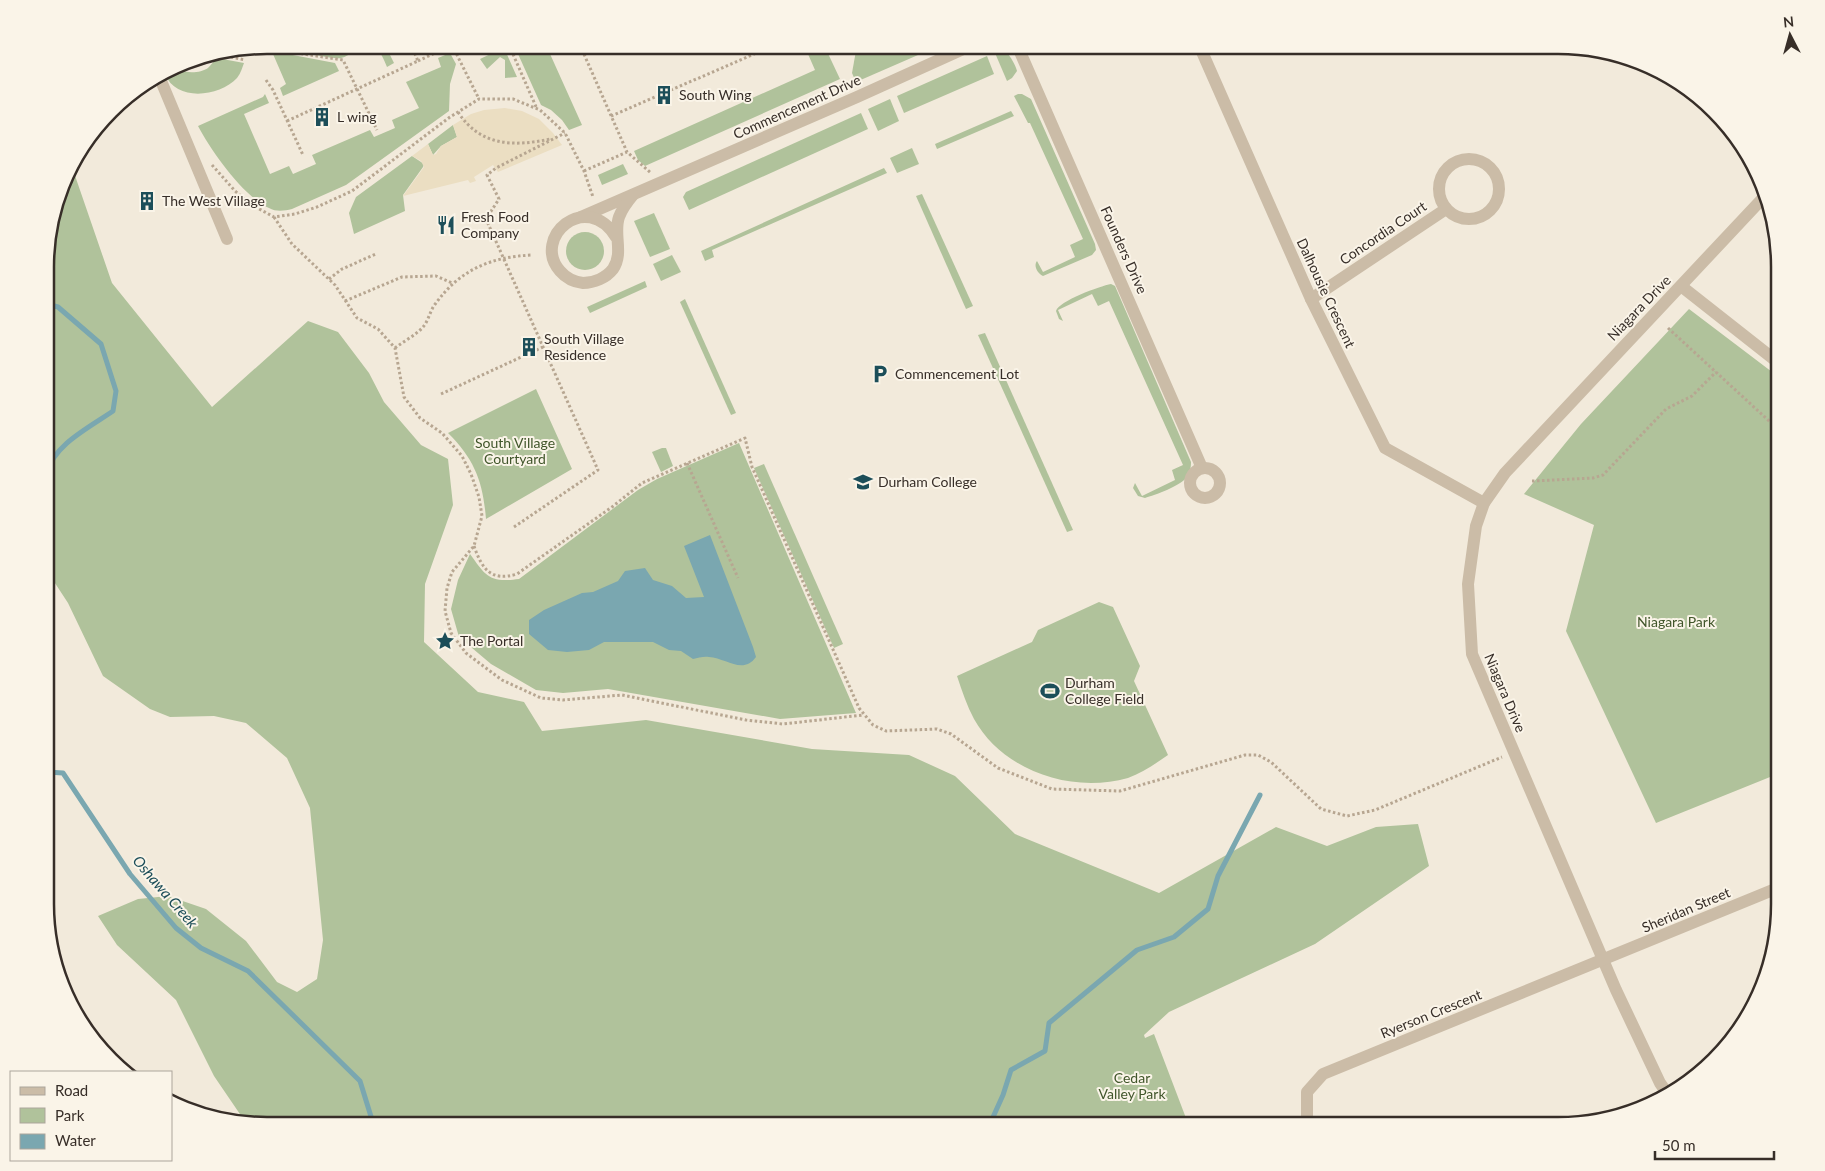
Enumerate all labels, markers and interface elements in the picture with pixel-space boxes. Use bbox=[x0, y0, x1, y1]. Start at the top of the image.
north arrow bbox=[1765, 10, 1815, 60]
text: N bbox=[1782, 13, 1795, 31]
street label: Commencement Drive bbox=[730, 71, 863, 142]
building icon: South Wing bbox=[653, 84, 675, 106]
place label: South Wing bbox=[679, 86, 751, 103]
building icon: L wing bbox=[311, 106, 333, 128]
place label: L wing bbox=[337, 108, 377, 125]
building icon: The West Village bbox=[136, 190, 158, 212]
place label: The West Village bbox=[162, 192, 265, 209]
street label: Concordia Court bbox=[1336, 197, 1429, 268]
street label: Founders Drive bbox=[1098, 203, 1151, 296]
place label: Fresh Food Company bbox=[461, 208, 529, 241]
restaurant icon: Fresh Food Company bbox=[435, 214, 457, 236]
street label: Dalhousie Crescent bbox=[1294, 235, 1359, 350]
street label: Niagara Drive bbox=[1603, 272, 1674, 344]
place label: South Village Residence bbox=[544, 330, 624, 363]
building icon: South Village Residence bbox=[518, 336, 540, 358]
parking icon: Commencement Lot bbox=[869, 363, 891, 385]
place label: Commencement Lot bbox=[895, 365, 1019, 382]
park label: South Village Courtyard bbox=[475, 434, 555, 467]
school or university icon: Durham College bbox=[852, 471, 874, 493]
place label: Durham College bbox=[878, 473, 977, 490]
park label: Niagara Park bbox=[1637, 613, 1716, 630]
place icon: The Portal bbox=[434, 630, 456, 652]
place label: The Portal bbox=[460, 632, 523, 649]
street label: Niagara Drive bbox=[1481, 651, 1530, 735]
place label: Durham College Field bbox=[1065, 674, 1144, 707]
sports icon: Durham College Field bbox=[1039, 680, 1061, 702]
water label: Oshawa Creek bbox=[129, 851, 203, 932]
street label: Sheridan Street bbox=[1639, 883, 1732, 936]
street label: Ryerson Crescent bbox=[1378, 985, 1484, 1042]
park label: Cedar Valley Park bbox=[1098, 1069, 1166, 1102]
legend bbox=[10, 1071, 172, 1161]
text: Road bbox=[55, 1081, 88, 1099]
text: Park bbox=[55, 1106, 85, 1124]
scale bar bbox=[1655, 1128, 1774, 1160]
text: Water bbox=[55, 1131, 96, 1149]
text: 50 m bbox=[1662, 1136, 1696, 1154]

